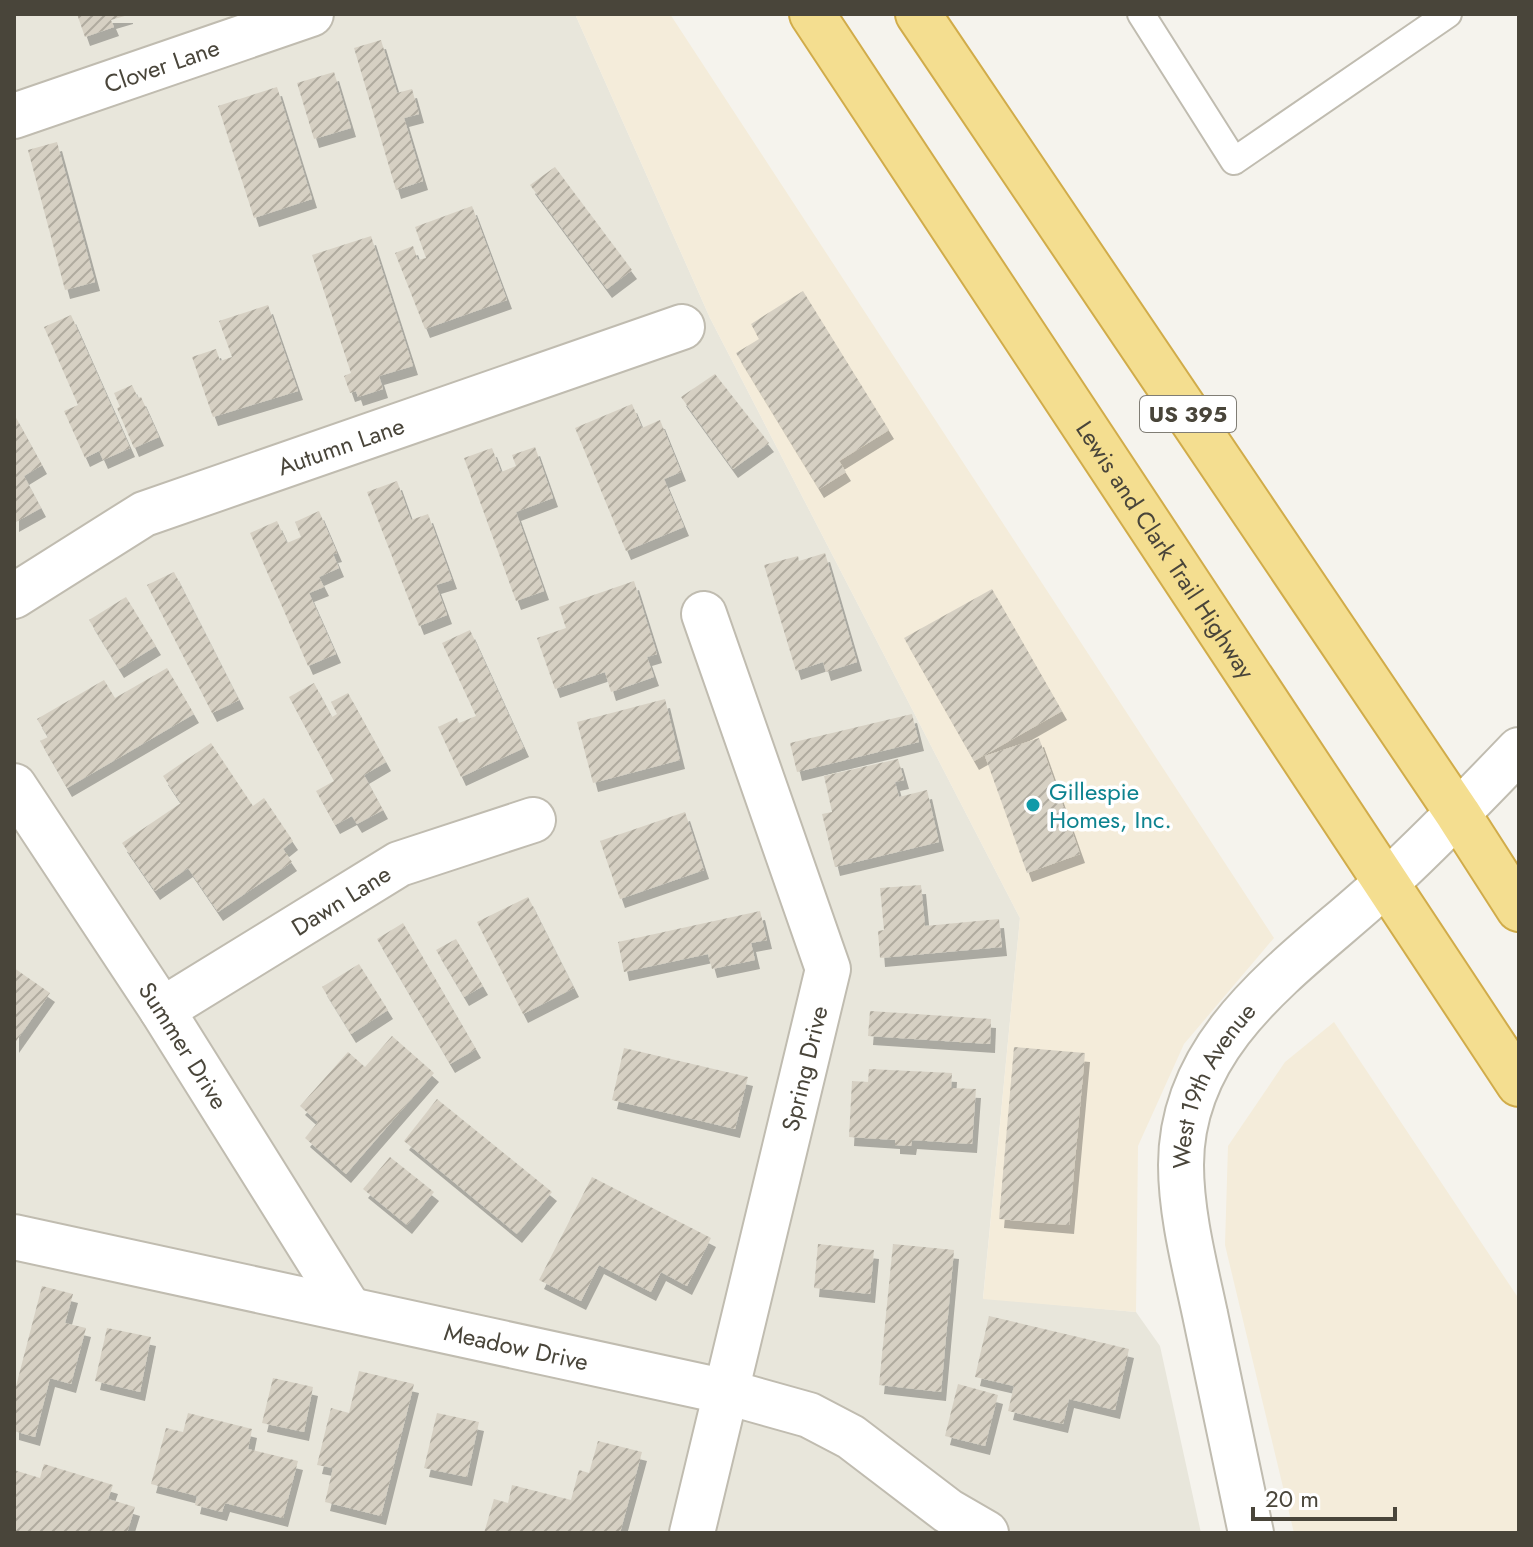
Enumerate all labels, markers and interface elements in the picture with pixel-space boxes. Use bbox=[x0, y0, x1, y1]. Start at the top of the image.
street label: Clover Lane bbox=[99, 29, 224, 101]
road number: US 395 bbox=[1140, 396, 1236, 432]
street label: Autumn Lane bbox=[273, 407, 409, 484]
street label: Lewis and Clark Trail Highway bbox=[1068, 414, 1264, 686]
place label: Gillespie Homes, Inc. bbox=[1049, 774, 1172, 837]
marker: Gillespie Homes, Inc. bbox=[1024, 796, 1042, 814]
street label: Dawn Lane bbox=[284, 856, 397, 944]
street label: Summer Drive bbox=[130, 975, 237, 1116]
street label: West 19th Avenue bbox=[1163, 994, 1264, 1169]
street label: Spring Drive bbox=[772, 1002, 836, 1135]
street label: Meadow Drive bbox=[441, 1314, 592, 1379]
scale bar bbox=[1253, 1471, 1395, 1521]
text: 20 m bbox=[1265, 1481, 1319, 1516]

